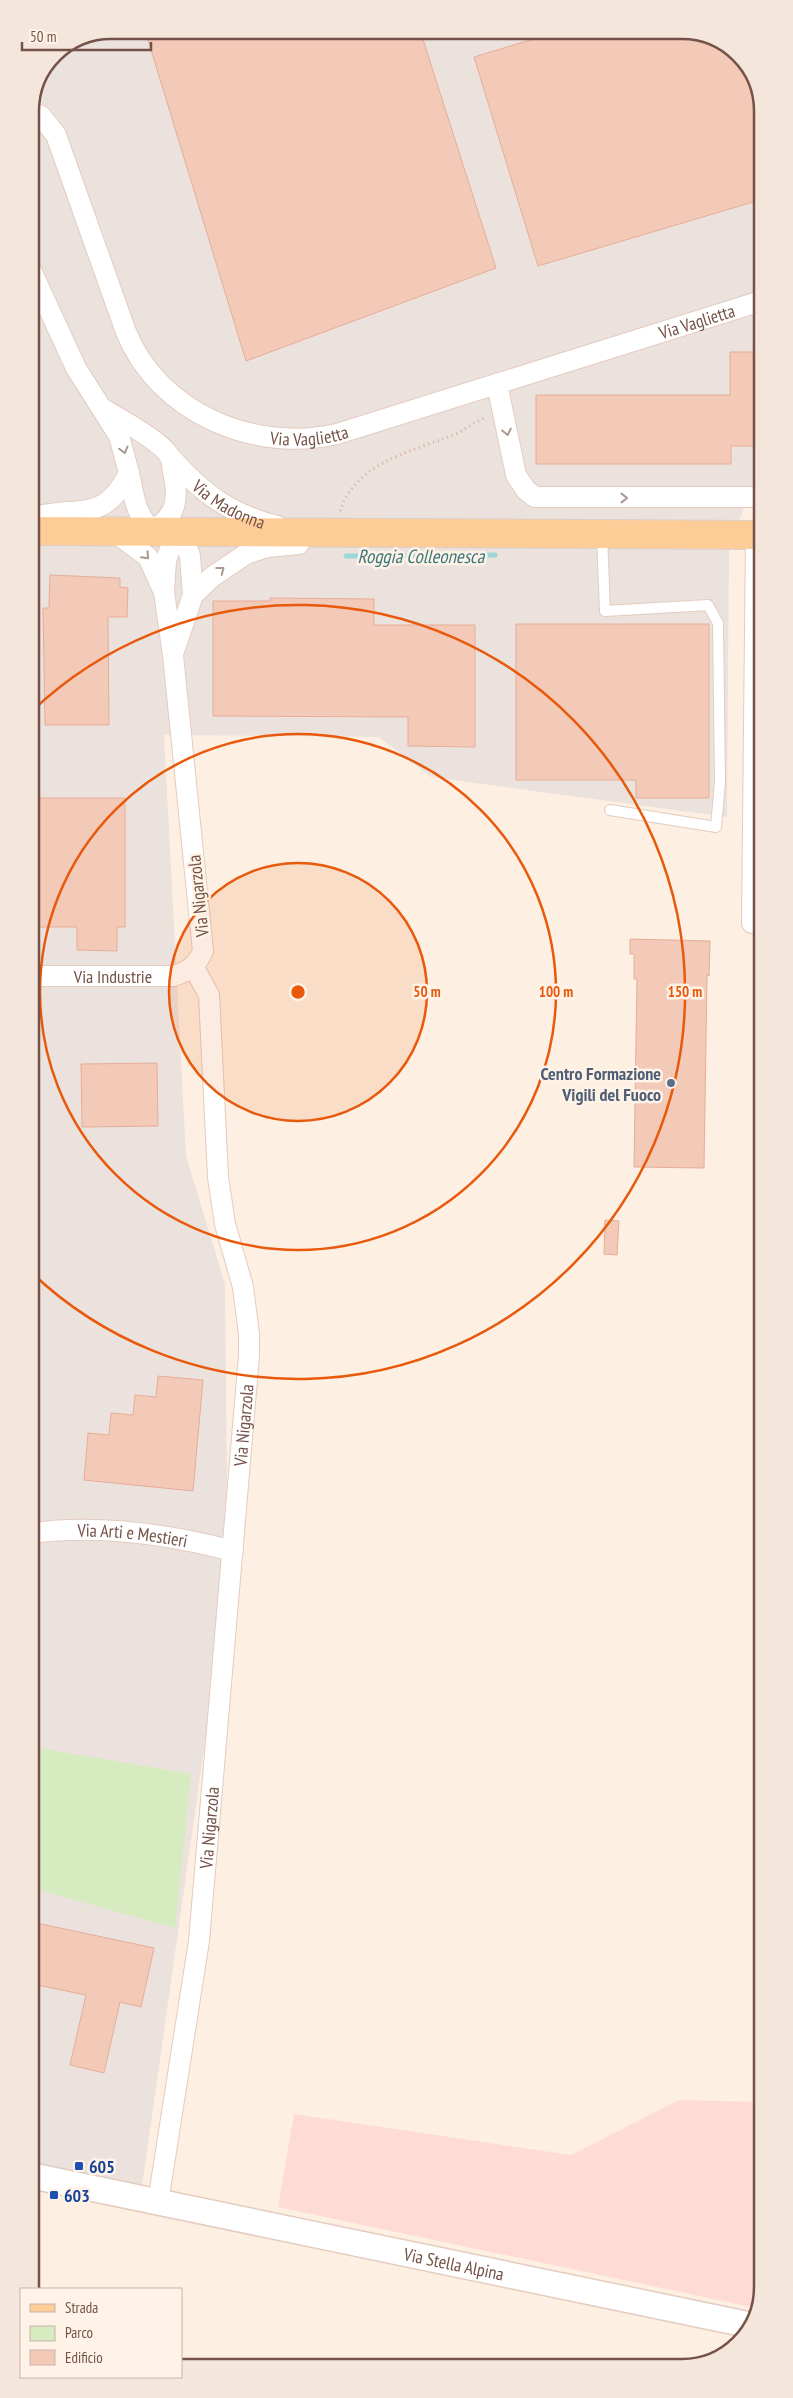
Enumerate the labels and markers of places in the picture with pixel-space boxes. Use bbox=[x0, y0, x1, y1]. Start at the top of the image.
centre of rings bbox=[289, 983, 307, 1001]
place label: Centro Formazione Vigili del Fuoco bbox=[540, 1062, 661, 1106]
marker: Centro Formazione Vigili del Fuoco bbox=[665, 1077, 677, 1089]
place label: 605 bbox=[89, 2155, 115, 2178]
marker: 605 bbox=[73, 2160, 85, 2172]
place label: 603 bbox=[64, 2184, 90, 2207]
marker: 603 bbox=[48, 2189, 60, 2201]

